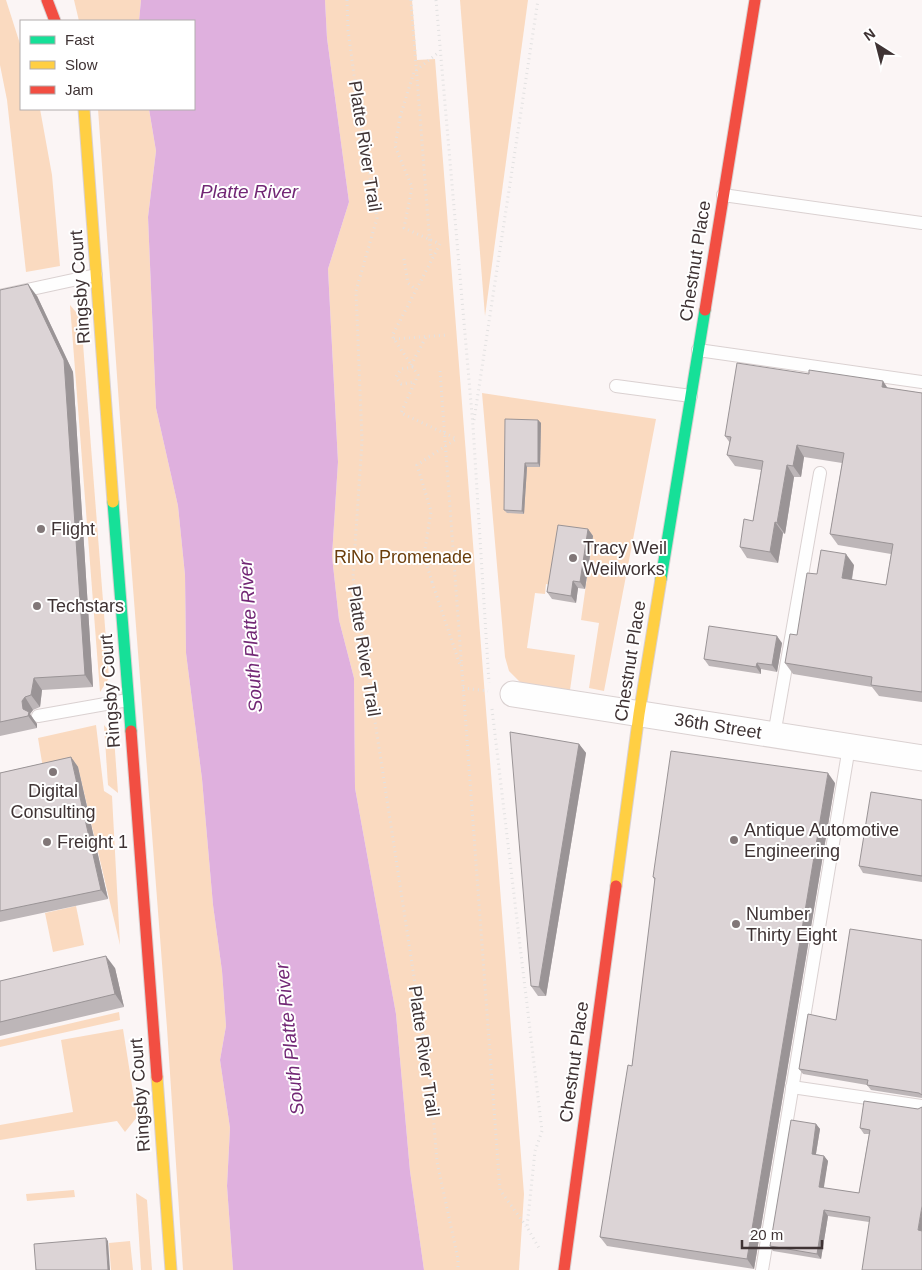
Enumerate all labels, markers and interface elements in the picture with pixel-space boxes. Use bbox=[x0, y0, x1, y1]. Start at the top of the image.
legend bbox=[20, 20, 195, 110]
north arrow bbox=[852, 20, 902, 70]
text: N bbox=[861, 25, 878, 44]
text: Fast bbox=[65, 31, 95, 48]
text: Slow bbox=[65, 56, 98, 73]
street label: Platte River Trail bbox=[345, 79, 385, 213]
text: Jam bbox=[65, 81, 93, 98]
water label: Platte River bbox=[200, 181, 299, 202]
street label: Chestnut Place bbox=[676, 199, 714, 323]
street label: Ringsby Court bbox=[66, 229, 94, 345]
place label: Flight bbox=[51, 519, 95, 539]
marker: Flight bbox=[35, 523, 47, 535]
place label: Tracy Weil Weilworks bbox=[583, 538, 667, 579]
park label: RiNo Promenade bbox=[334, 547, 472, 567]
marker: Tracy Weil Weilworks bbox=[567, 552, 579, 564]
water label: South Platte River bbox=[235, 558, 266, 713]
street label: Platte River Trail bbox=[344, 584, 384, 718]
place label: Techstars bbox=[47, 596, 124, 616]
street label: Chestnut Place bbox=[611, 599, 649, 723]
marker: Techstars bbox=[31, 600, 43, 612]
street label: Ringsby Court bbox=[96, 633, 124, 749]
street label: 36th Street bbox=[673, 709, 763, 743]
marker: Digital Consulting bbox=[47, 766, 59, 778]
place label: Digital Consulting bbox=[10, 781, 96, 822]
place label: Antique Automotive Engineering bbox=[744, 820, 899, 861]
place label: Freight 1 bbox=[57, 832, 128, 852]
marker: Antique Automotive Engineering bbox=[728, 834, 740, 846]
marker: Freight 1 bbox=[41, 836, 53, 848]
place label: Number Thirty Eight bbox=[746, 904, 837, 945]
marker: Number Thirty Eight bbox=[730, 918, 742, 930]
water label: South Platte River bbox=[271, 961, 308, 1116]
street label: Platte River Trail bbox=[405, 984, 443, 1118]
street label: Chestnut Place bbox=[556, 1000, 592, 1124]
street label: Ringsby Court bbox=[126, 1037, 154, 1153]
scale bar bbox=[742, 1218, 822, 1250]
text: 20 m bbox=[750, 1226, 783, 1243]

